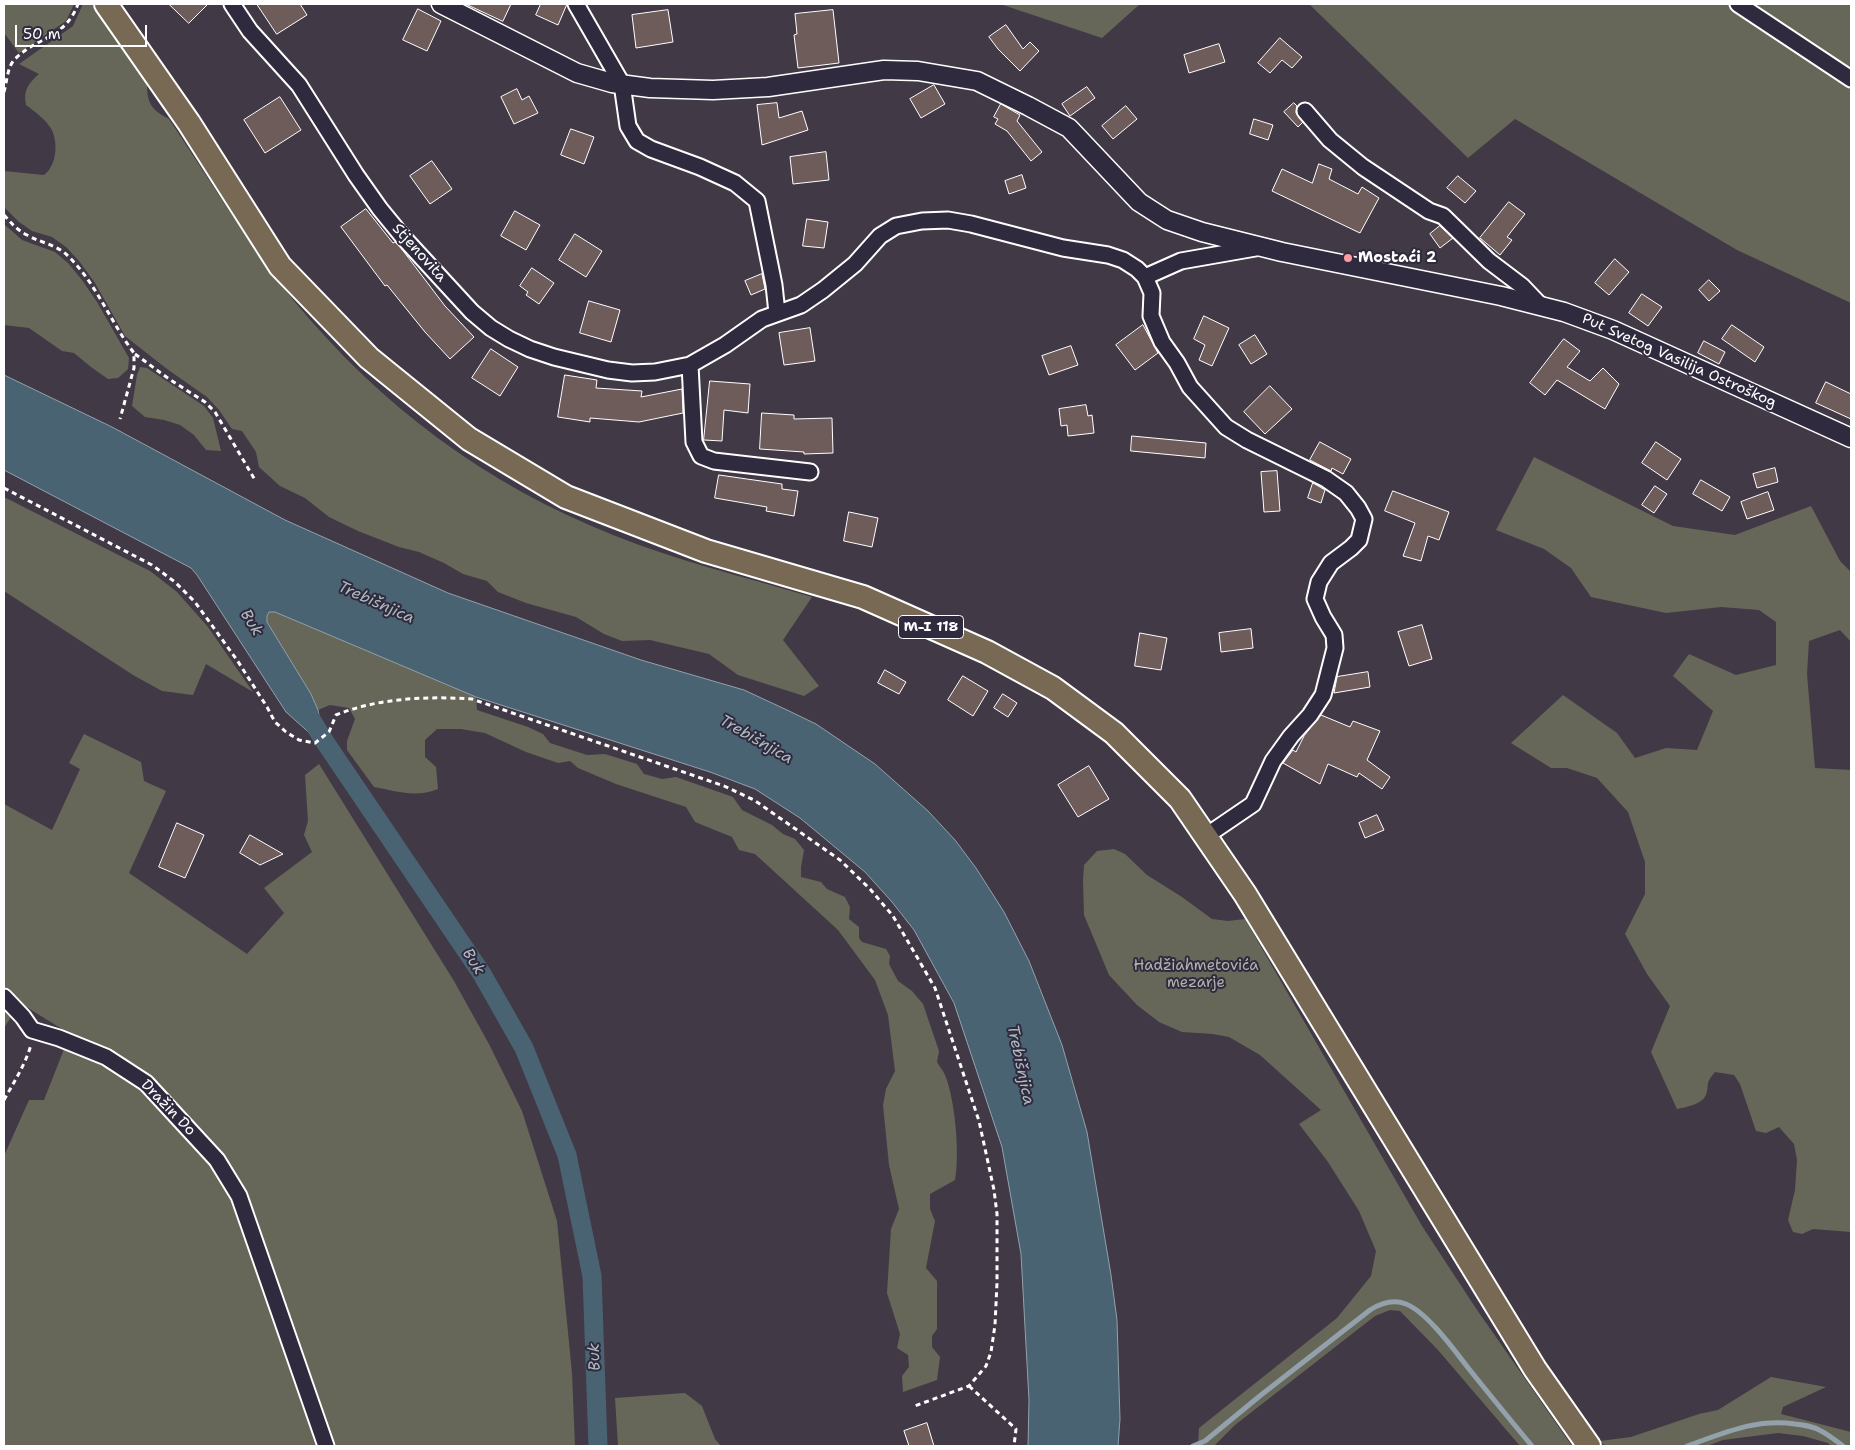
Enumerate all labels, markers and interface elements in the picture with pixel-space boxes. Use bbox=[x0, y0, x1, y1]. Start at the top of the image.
scale bar bbox=[18, 15, 150, 47]
text: 50 m bbox=[23, 24, 61, 44]
street label: Stjenovita bbox=[388, 220, 450, 286]
place label: Mostaći 2 bbox=[1358, 249, 1436, 267]
marker: Mostaći 2 bbox=[1342, 252, 1354, 264]
street label: Put Svetog Vasilija Ostroškog bbox=[1579, 310, 1779, 412]
water label: Trebišnjica bbox=[335, 578, 417, 628]
water label: Buk bbox=[235, 606, 267, 640]
road number: M-I 118 bbox=[898, 616, 964, 638]
water label: Trebišnjica bbox=[716, 711, 796, 769]
water label: Buk bbox=[457, 945, 489, 979]
park label: Hadžiahmetovića mezarje bbox=[1133, 957, 1259, 992]
water label: Trebišnjica bbox=[1002, 1023, 1038, 1107]
street label: Dražin Do bbox=[137, 1076, 199, 1140]
water label: Buk bbox=[585, 1343, 605, 1371]

